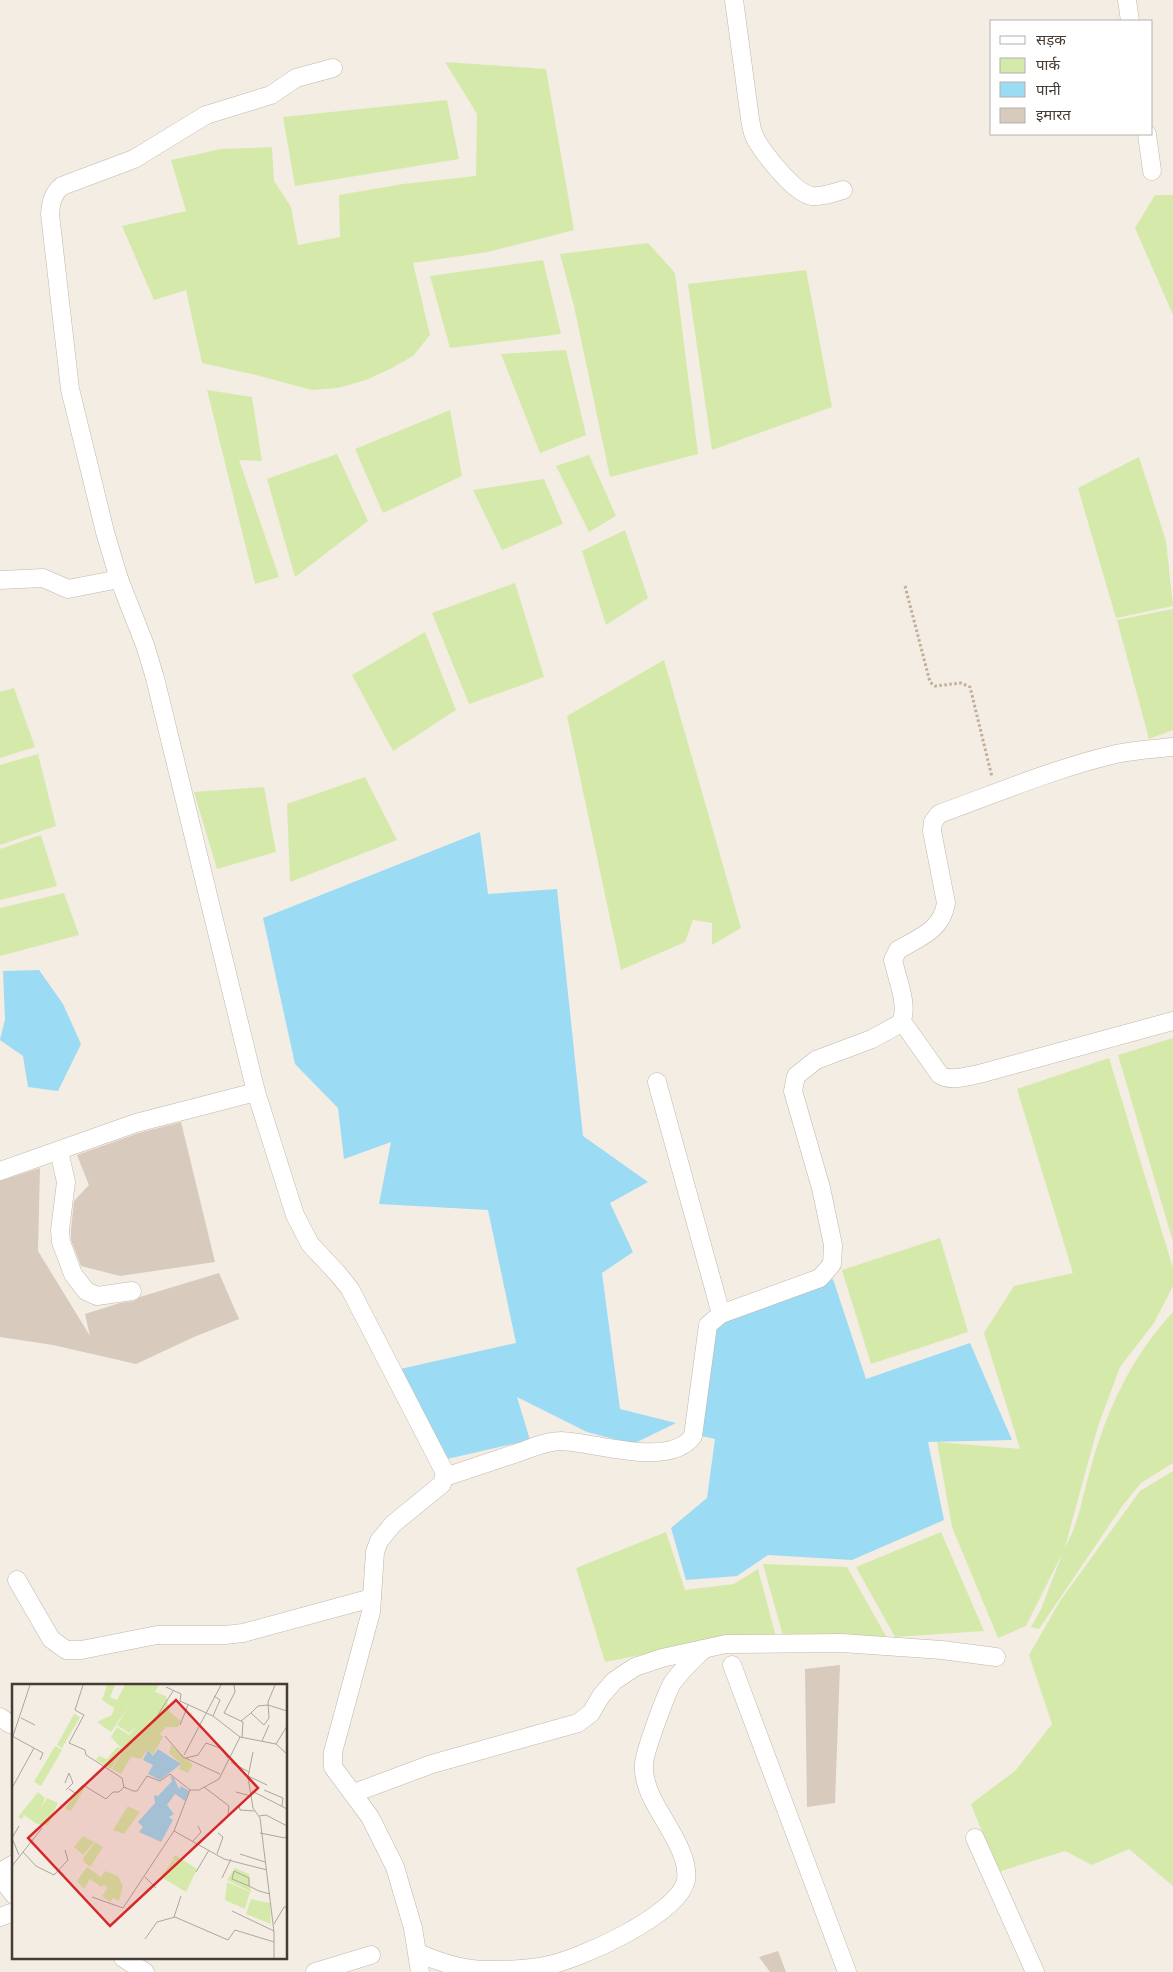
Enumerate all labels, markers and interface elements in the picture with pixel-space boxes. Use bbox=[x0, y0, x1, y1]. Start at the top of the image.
legend bbox=[990, 20, 1153, 135]
text: सड़क bbox=[1036, 31, 1066, 49]
text: पार्क bbox=[1036, 56, 1060, 74]
text: पानी bbox=[1036, 81, 1062, 99]
text: इमारत bbox=[1036, 106, 1071, 124]
inset map bbox=[12, 1684, 288, 1960]

